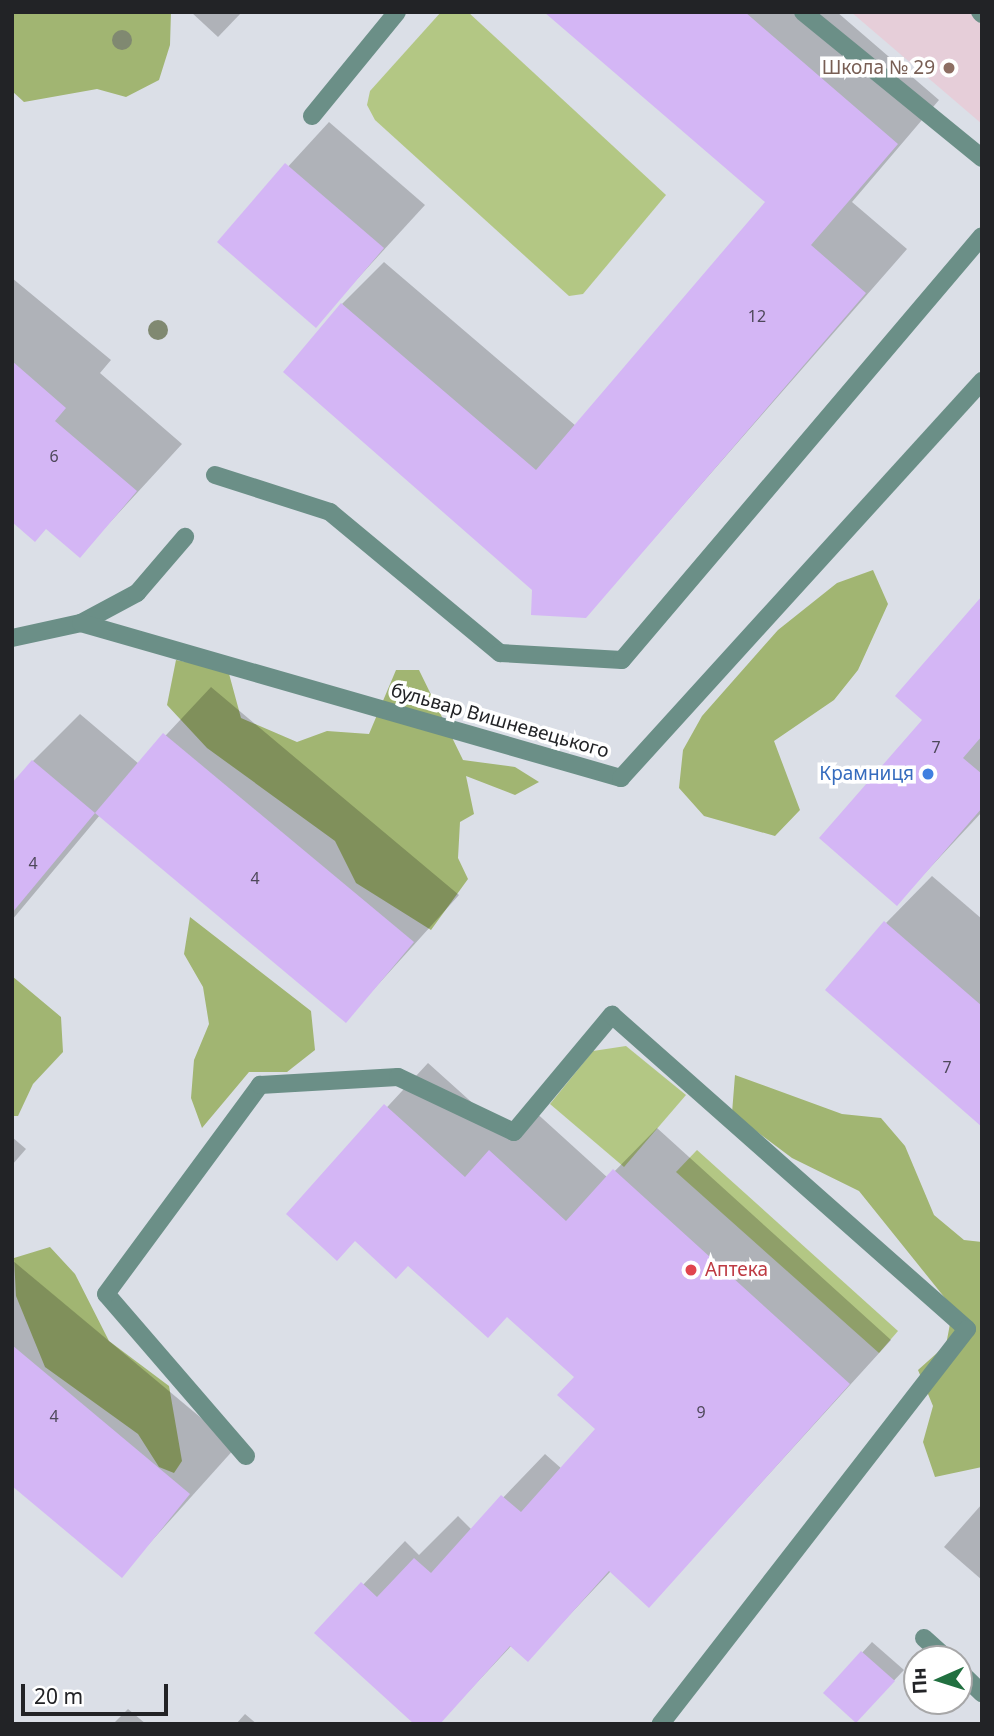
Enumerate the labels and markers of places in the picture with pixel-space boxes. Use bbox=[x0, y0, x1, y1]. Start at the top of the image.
place label: Школа № 29 bbox=[822, 57, 935, 79]
marker: Школа № 29 bbox=[941, 60, 957, 76]
place label: Крамниця bbox=[819, 763, 914, 785]
marker: Крамниця bbox=[920, 766, 936, 782]
place label: Аптека bbox=[705, 1259, 768, 1281]
marker: Аптека bbox=[683, 1262, 699, 1278]

